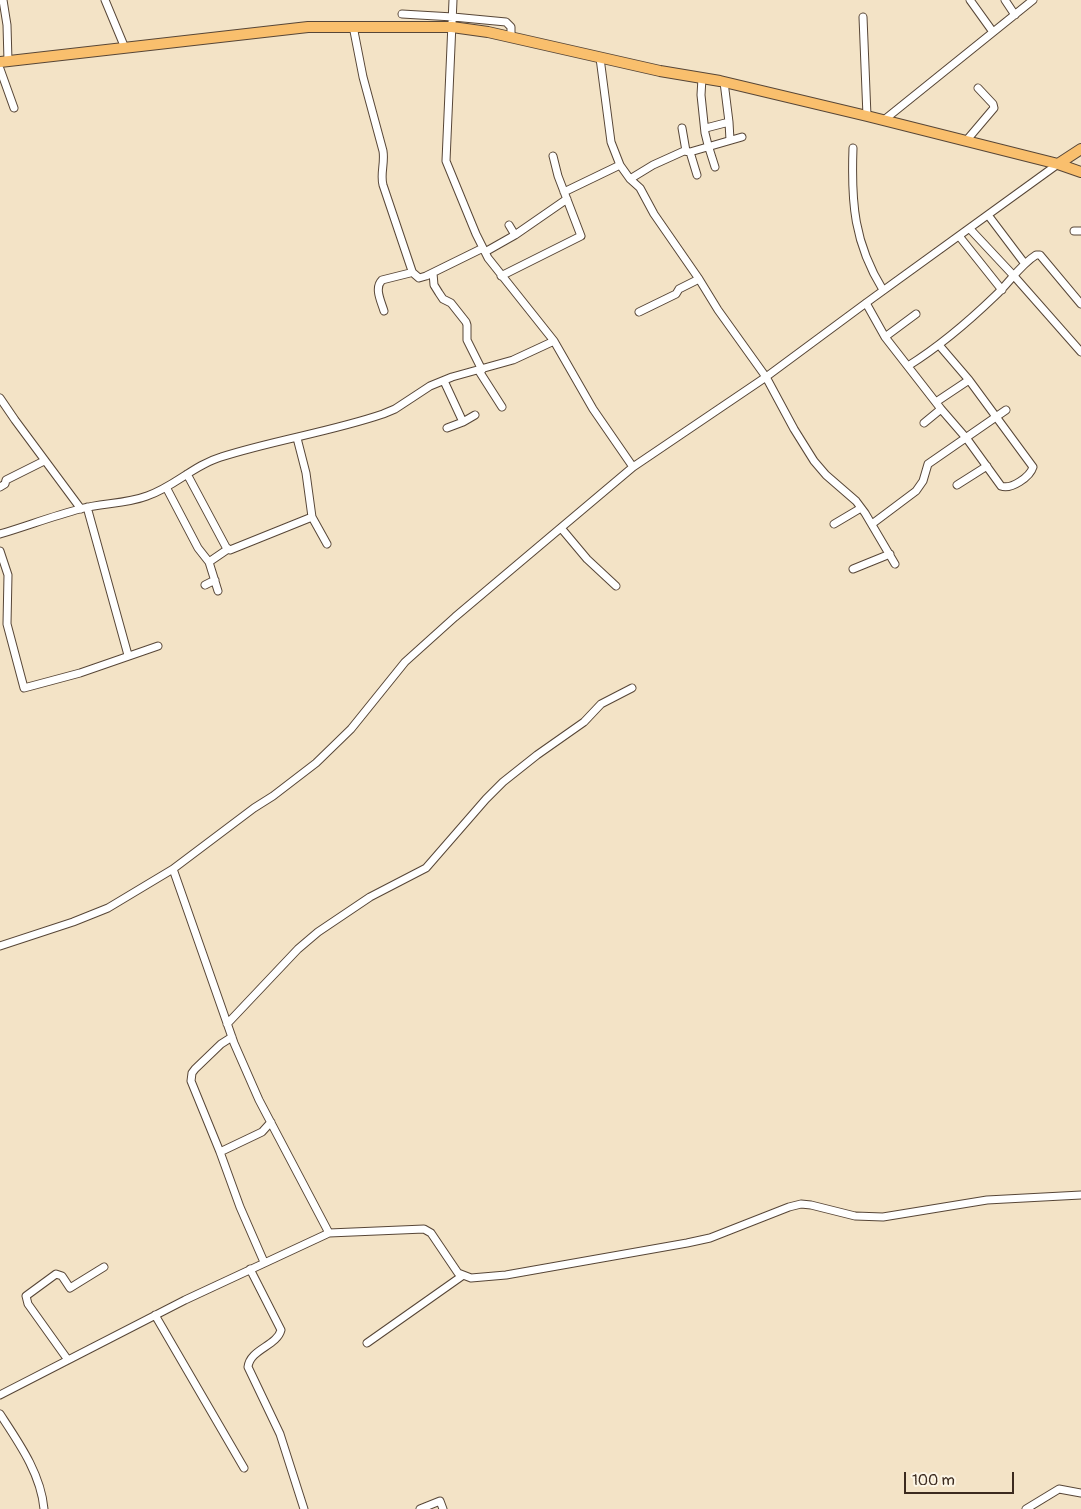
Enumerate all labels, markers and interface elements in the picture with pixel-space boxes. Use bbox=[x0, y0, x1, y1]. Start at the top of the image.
scale bar bbox=[906, 1462, 1016, 1494]
text: 100 m bbox=[912, 1471, 955, 1490]

